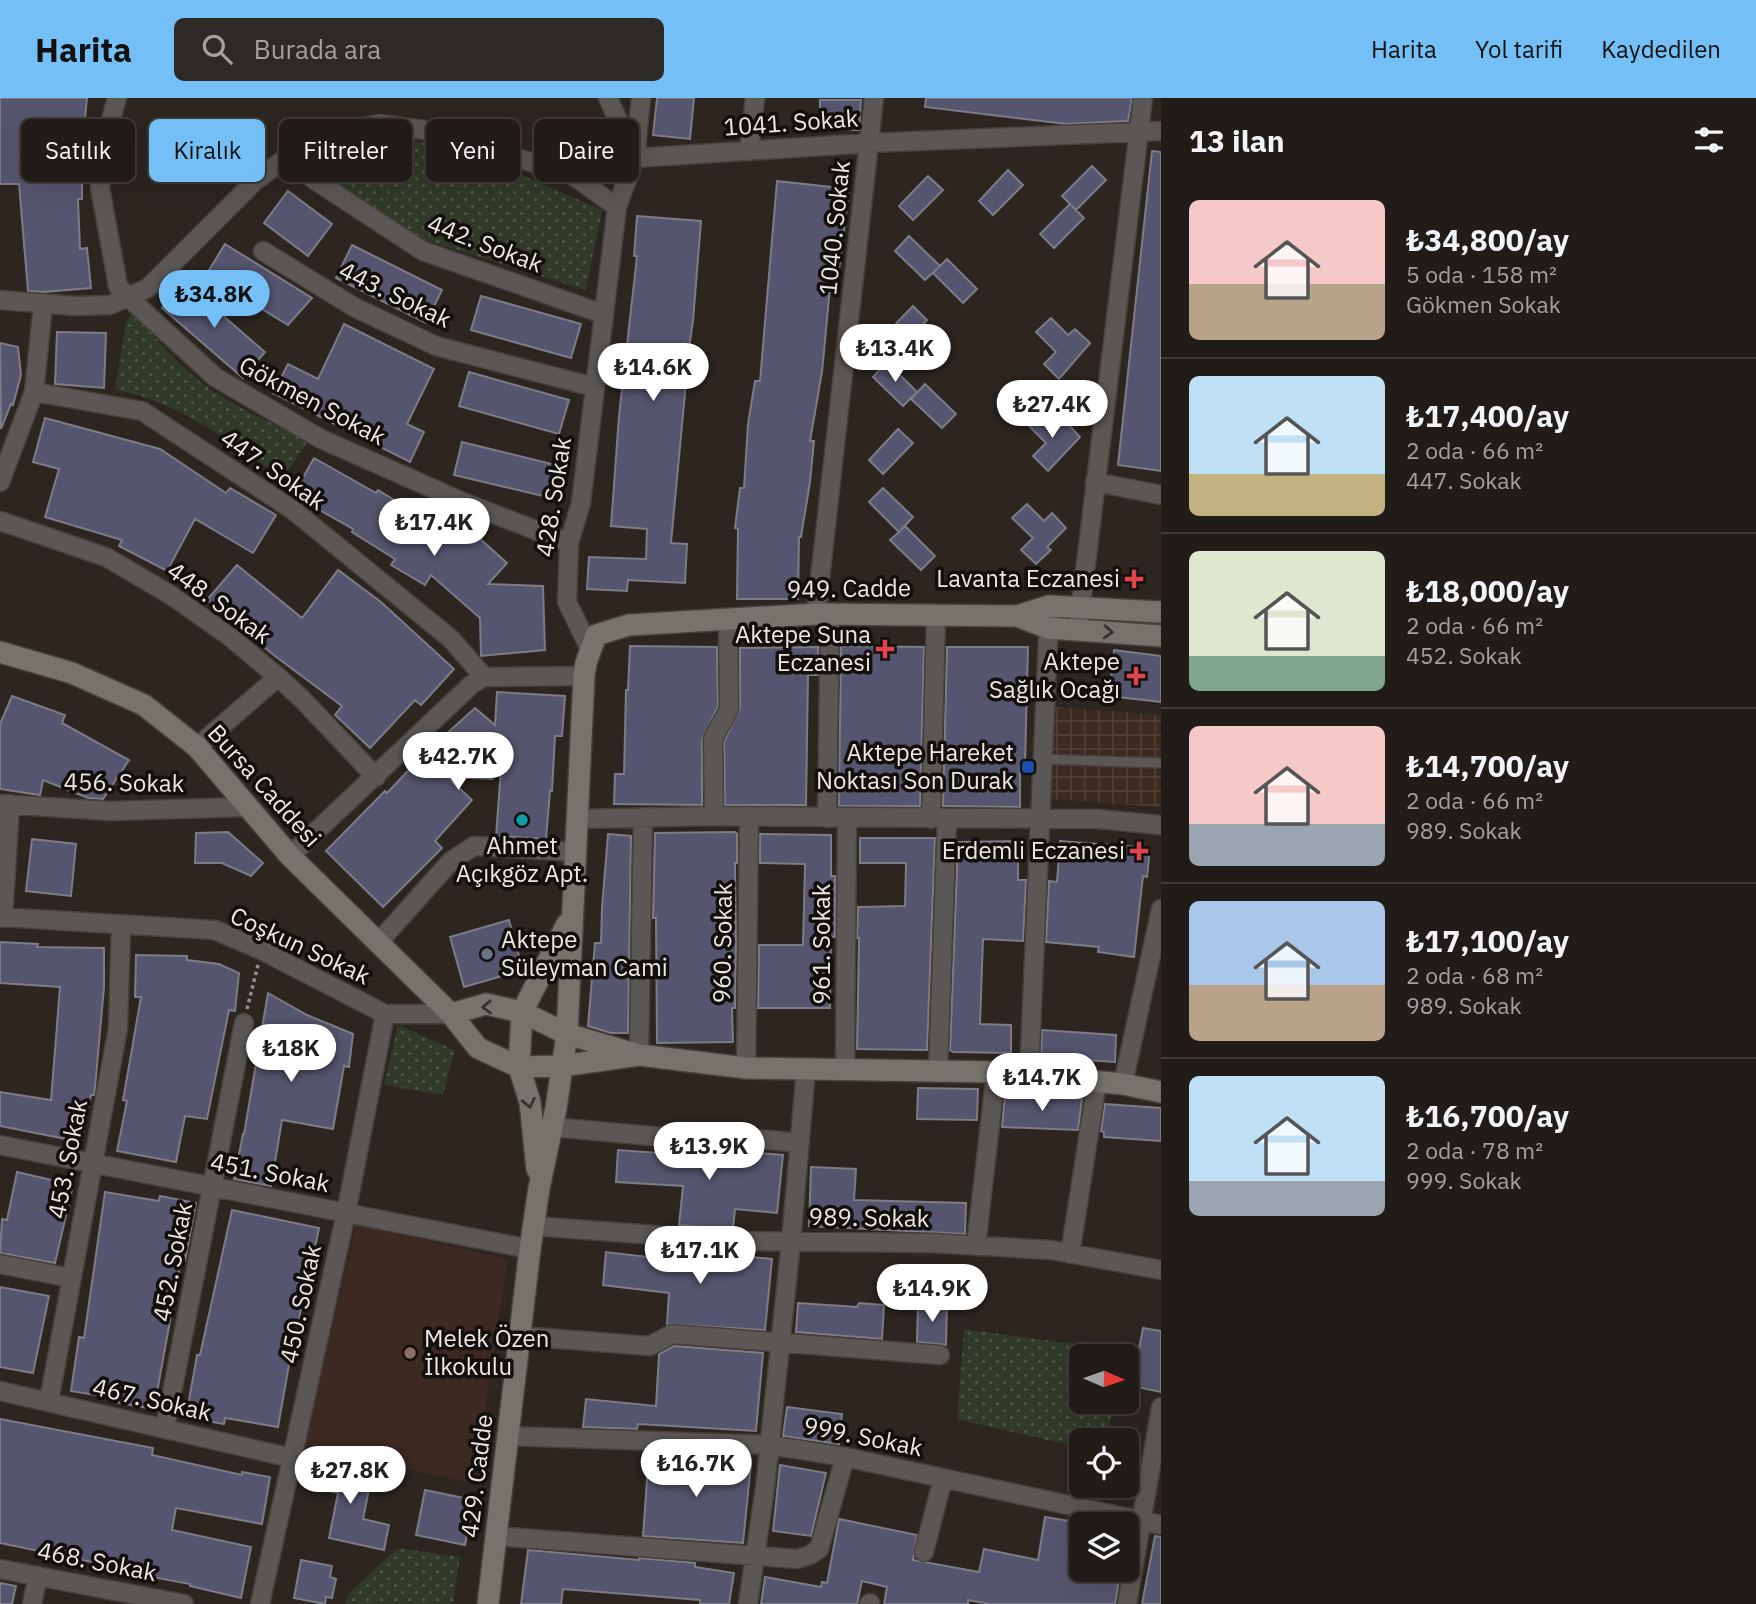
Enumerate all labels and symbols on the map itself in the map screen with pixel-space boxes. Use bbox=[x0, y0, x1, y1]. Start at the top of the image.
street label: 1041. Sokak bbox=[722, 101, 860, 143]
street label: 1040. Sokak bbox=[811, 159, 857, 297]
street label: 442. Sokak bbox=[423, 206, 548, 280]
street label: 443. Sokak bbox=[334, 253, 457, 335]
pin: ₺34.8K bbox=[157, 271, 271, 330]
pin: ₺13.4K bbox=[838, 324, 952, 384]
pin: ₺14.6K bbox=[596, 344, 710, 403]
street label: Gökmen Sokak bbox=[234, 348, 392, 452]
pin: ₺27.4K bbox=[995, 380, 1109, 440]
street label: 447. Sokak bbox=[215, 421, 332, 517]
street label: 428. Sokak bbox=[528, 434, 578, 559]
pin: ₺17.4K bbox=[377, 498, 491, 558]
street label: 448. Sokak bbox=[161, 554, 278, 651]
place label: Lavanta Eczanesi bbox=[936, 562, 1120, 594]
street label: 949. Cadde bbox=[787, 571, 911, 605]
marker: Lavanta Eczanesi bbox=[1126, 571, 1142, 587]
place label: Aktepe Suna Eczanesi bbox=[735, 618, 871, 678]
one-way arrow bbox=[1103, 625, 1114, 640]
marker: Aktepe Suna Eczanesi bbox=[877, 641, 893, 657]
place label: Aktepe Sağlık Ocağı bbox=[989, 645, 1120, 705]
marker: Aktepe Sağlık Ocağı bbox=[1126, 666, 1146, 686]
street label: Bursa Caddesi bbox=[201, 717, 328, 854]
pin: ₺42.7K bbox=[401, 732, 515, 792]
place label: Aktepe Hareket Noktası Son Durak bbox=[816, 736, 1014, 796]
marker: Aktepe Hareket Noktası Son Durak bbox=[1020, 759, 1036, 775]
street label: 456. Sokak bbox=[63, 765, 185, 799]
marker: Ahmet Açıkgöz Apt. bbox=[514, 812, 530, 828]
place label: Ahmet Açıkgöz Apt. bbox=[456, 829, 588, 889]
place label: Erdemli Eczanesi bbox=[942, 834, 1125, 866]
marker: Erdemli Eczanesi bbox=[1131, 843, 1147, 859]
street label: 960. Sokak bbox=[705, 882, 739, 1004]
street label: 961. Sokak bbox=[805, 883, 837, 1004]
street label: Coşkun Sokak bbox=[225, 899, 376, 992]
place label: Aktepe Süleyman Cami bbox=[501, 923, 668, 983]
marker: Aktepe Süleyman Cami bbox=[479, 946, 495, 962]
one-way arrow bbox=[481, 999, 492, 1015]
pin: ₺18K bbox=[250, 1024, 332, 1084]
pin: ₺14.7K bbox=[985, 1054, 1099, 1113]
street label: 453. Sokak bbox=[40, 1096, 94, 1221]
one-way arrow bbox=[520, 1097, 535, 1109]
pin: ₺13.9K bbox=[652, 1122, 766, 1182]
street label: 451. Sokak bbox=[208, 1145, 333, 1199]
street label: 452. Sokak bbox=[145, 1199, 199, 1324]
street label: 989. Sokak bbox=[808, 1200, 930, 1234]
pin: ₺17.1K bbox=[643, 1226, 757, 1286]
street label: 450. Sokak bbox=[272, 1241, 328, 1366]
pin: ₺14.9K bbox=[875, 1264, 989, 1324]
place label: Melek Özen İlkokulu bbox=[424, 1322, 549, 1382]
north arrow bbox=[1069, 1344, 1139, 1414]
marker: Melek Özen İlkokulu bbox=[402, 1345, 418, 1361]
street label: 467. Sokak bbox=[90, 1370, 215, 1428]
street label: 999. Sokak bbox=[801, 1409, 926, 1463]
street label: 429. Cadde bbox=[453, 1412, 499, 1539]
pin: ₺16.7K bbox=[639, 1440, 753, 1499]
pin: ₺27.8K bbox=[293, 1446, 407, 1506]
street label: 468. Sokak bbox=[35, 1534, 160, 1588]

